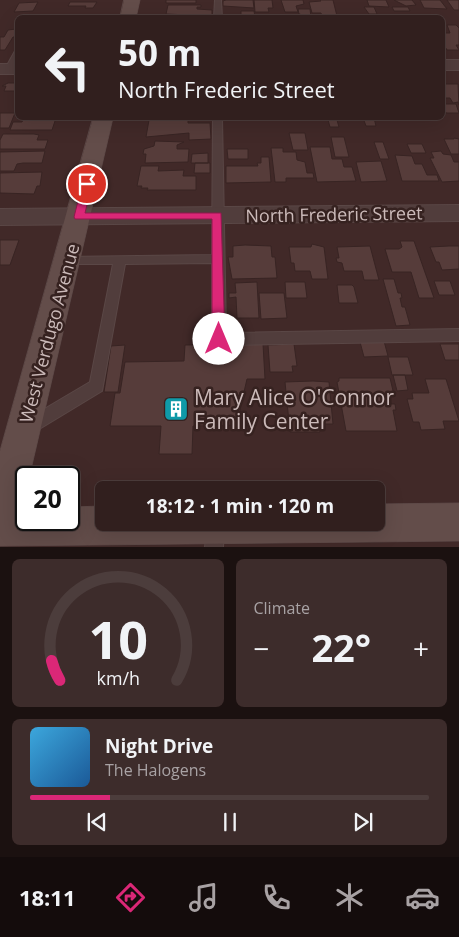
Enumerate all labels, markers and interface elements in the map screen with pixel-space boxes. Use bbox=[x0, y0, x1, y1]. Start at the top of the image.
text: 50 m bbox=[118, 29, 201, 76]
icon: left bbox=[35, 35, 100, 100]
text: North Frederic Street bbox=[118, 74, 335, 104]
pin bbox=[66, 163, 108, 205]
icon: arrive bbox=[73, 170, 101, 198]
street label: North Frederic Street bbox=[245, 200, 423, 228]
street label: West Verdugo Avenue bbox=[14, 241, 84, 425]
position arrow bbox=[192, 312, 244, 364]
place label: Mary Alice O'Connor Family Center bbox=[194, 383, 394, 435]
building icon: Mary Alice O'Connor Family Center bbox=[163, 396, 189, 422]
speed limit sign: 20 bbox=[15, 466, 80, 531]
text: 18:12 · 1 min · 120 m bbox=[146, 493, 334, 519]
text: Climate bbox=[254, 597, 310, 619]
text: 10 bbox=[88, 603, 147, 674]
text: 22° bbox=[311, 621, 371, 673]
text: − bbox=[254, 629, 270, 667]
text: + bbox=[413, 629, 429, 667]
text: km/h bbox=[96, 666, 139, 690]
text: Night Drive bbox=[105, 733, 213, 759]
text: The Halogens bbox=[105, 759, 206, 781]
icon: previous bbox=[83, 808, 111, 836]
icon: pause bbox=[216, 808, 244, 836]
icon: next bbox=[349, 808, 377, 836]
icon: directions bbox=[113, 880, 148, 915]
icon: music bbox=[186, 880, 221, 915]
icon: phone bbox=[259, 880, 294, 915]
icon: climate bbox=[332, 880, 367, 915]
icon: car bbox=[405, 880, 440, 915]
text: 18:11 bbox=[19, 882, 76, 912]

